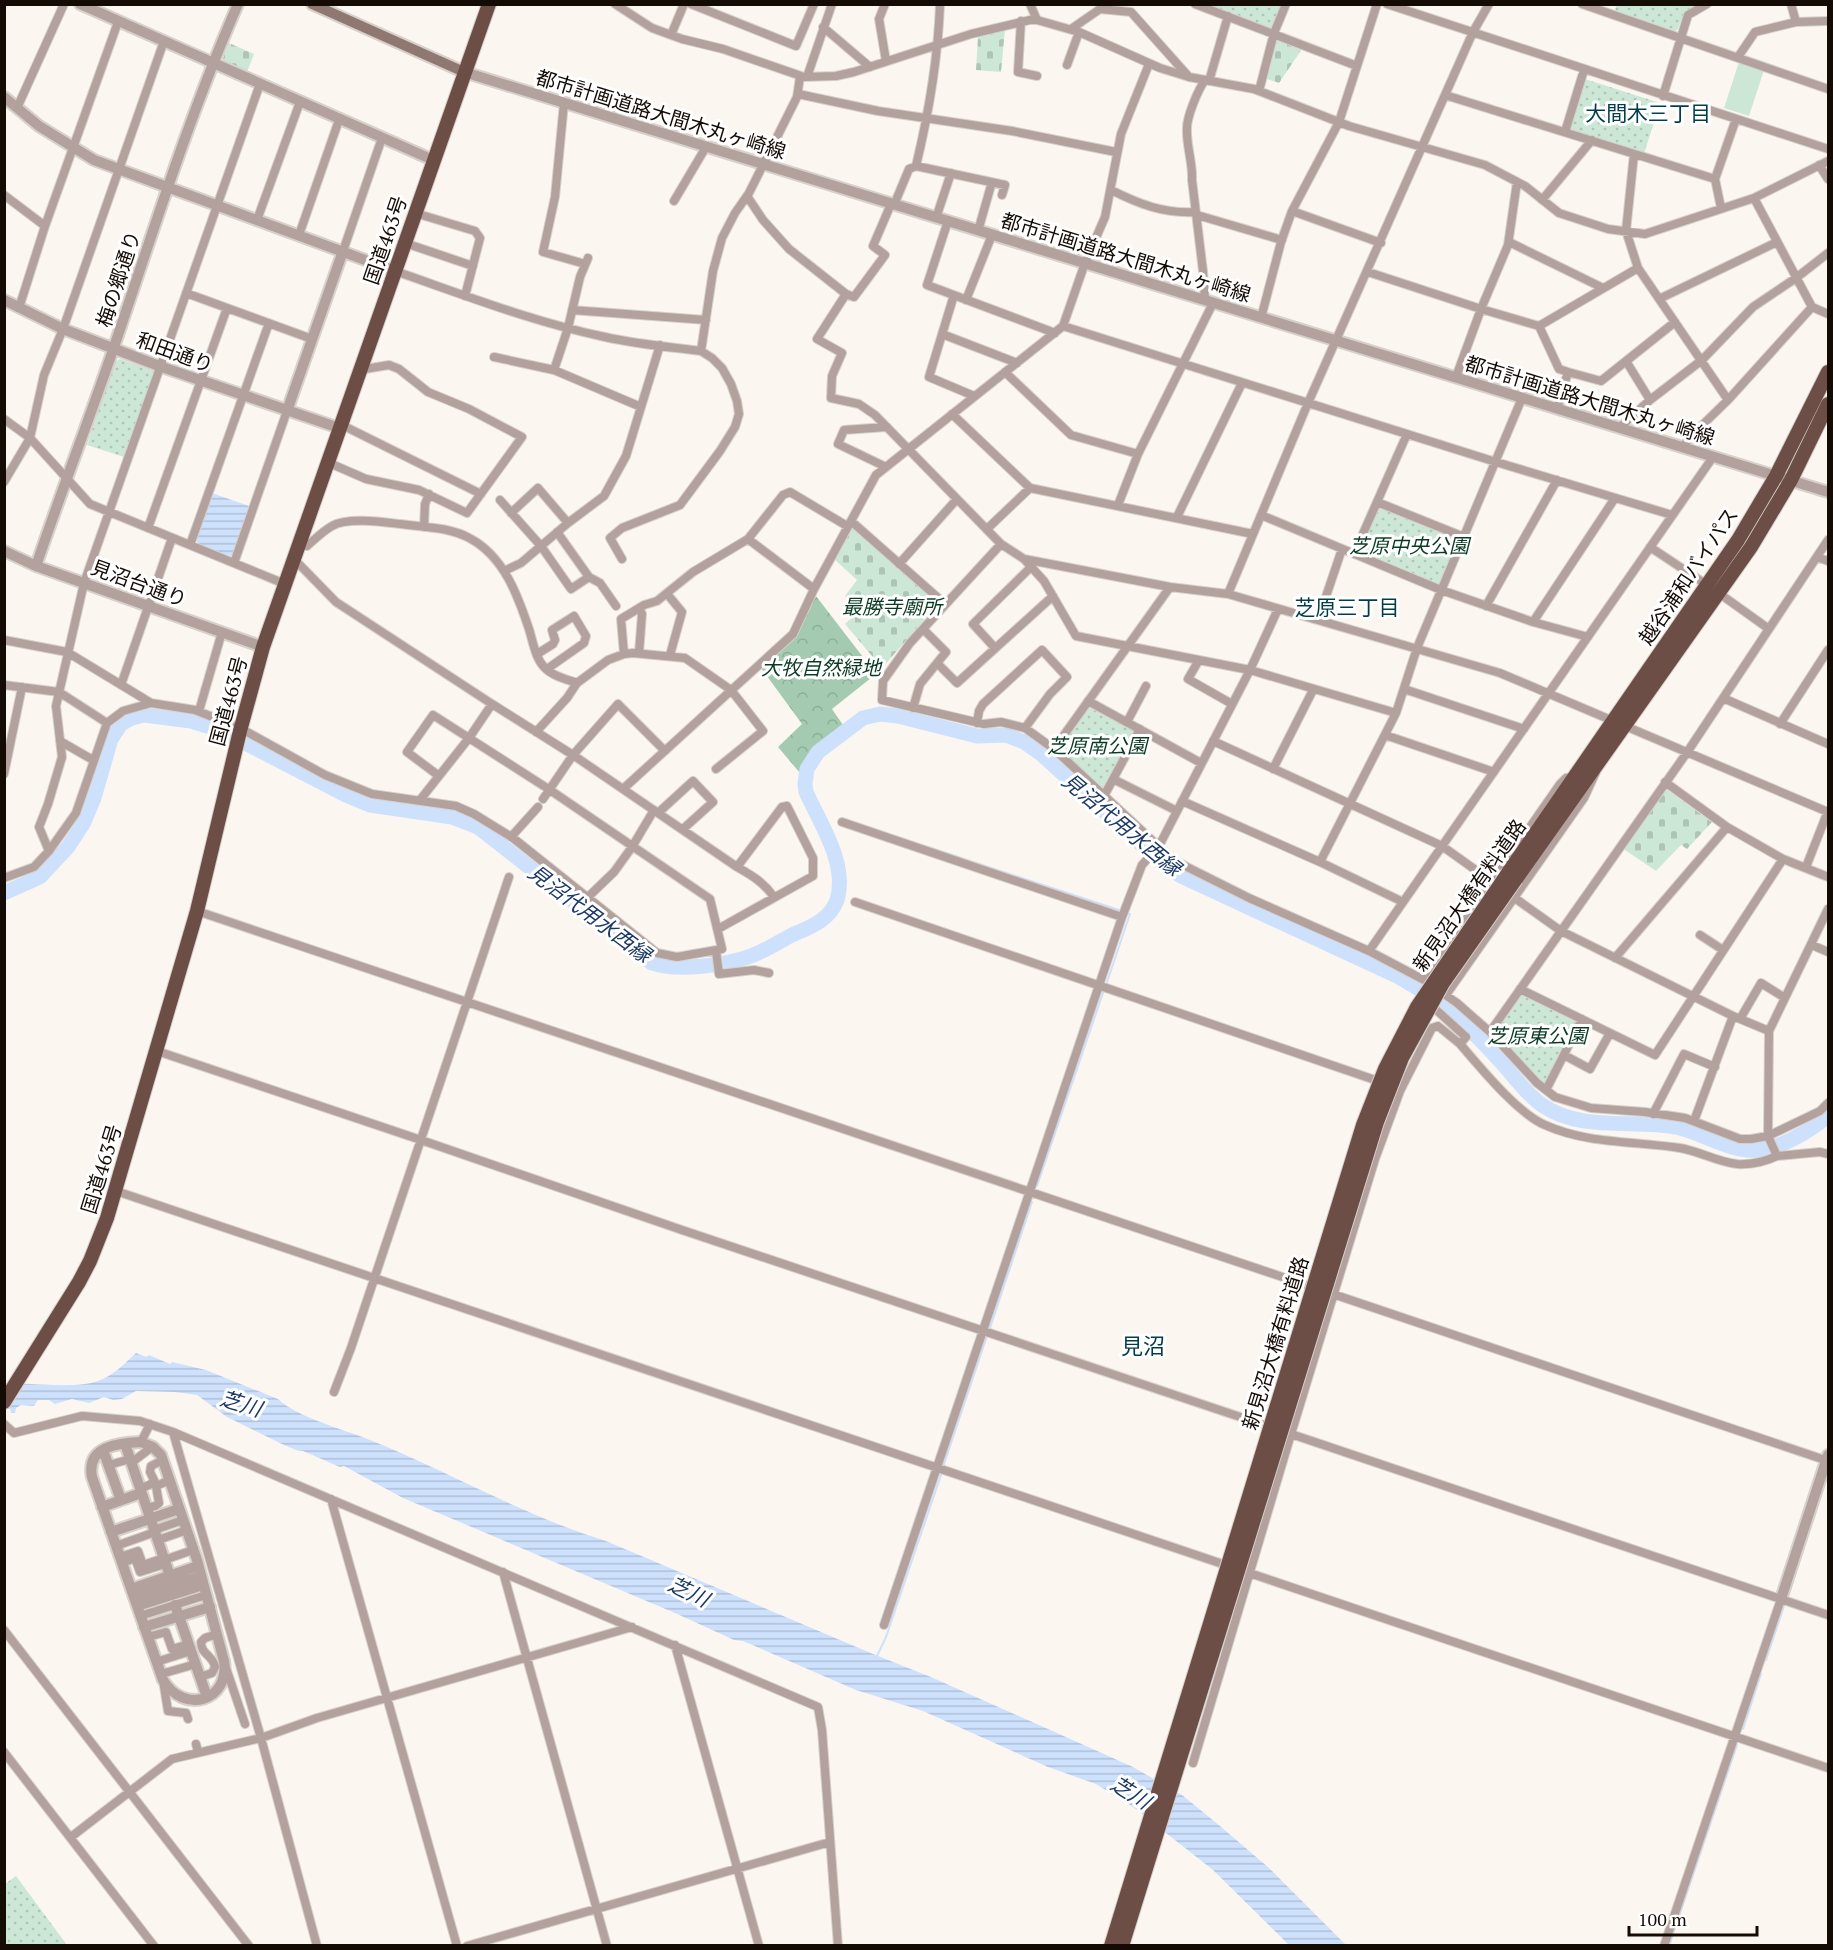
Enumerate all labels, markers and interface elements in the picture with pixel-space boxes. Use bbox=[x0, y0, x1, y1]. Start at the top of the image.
street label: 都市計画道路大間木丸ヶ崎線 bbox=[533, 63, 789, 165]
district label: 大間木三丁目 bbox=[1585, 99, 1711, 127]
street label: 国道463号 bbox=[357, 192, 413, 288]
street label: 都市計画道路大間木丸ヶ崎線 bbox=[998, 206, 1254, 308]
street label: 梅の郷通り bbox=[90, 227, 146, 331]
street label: 和田通り bbox=[133, 326, 217, 378]
street label: 都市計画道路大間木丸ヶ崎線 bbox=[1462, 349, 1718, 451]
street label: 越谷浦和バイパス bbox=[1632, 502, 1744, 650]
park label: 芝原中央公園 bbox=[1349, 532, 1472, 559]
street label: 見沼台通り bbox=[87, 553, 191, 613]
park label: 最勝寺廟所 bbox=[842, 593, 945, 620]
district label: 芝原三丁目 bbox=[1295, 593, 1400, 621]
street label: 国道463号 bbox=[203, 653, 253, 749]
park label: 大牧自然緑地 bbox=[761, 654, 883, 681]
park label: 芝原南公園 bbox=[1047, 732, 1150, 759]
water label: 見沼代用水西縁 bbox=[1057, 766, 1189, 883]
street label: 新見沼大橋有料道路 bbox=[1406, 814, 1532, 976]
water label: 見沼代用水西縁 bbox=[523, 858, 659, 970]
park label: 芝原東公園 bbox=[1487, 1022, 1590, 1049]
street label: 国道463号 bbox=[75, 1121, 127, 1217]
street label: 新見沼大橋有料道路 bbox=[1236, 1253, 1314, 1433]
district label: 見沼 bbox=[1121, 1331, 1165, 1360]
water label: 芝川 bbox=[217, 1383, 267, 1423]
water label: 芝川 bbox=[664, 1569, 716, 1614]
water label: 芝川 bbox=[1106, 1769, 1158, 1816]
scale bar bbox=[1629, 1899, 1756, 1937]
text: 100 m bbox=[1638, 1907, 1687, 1931]

